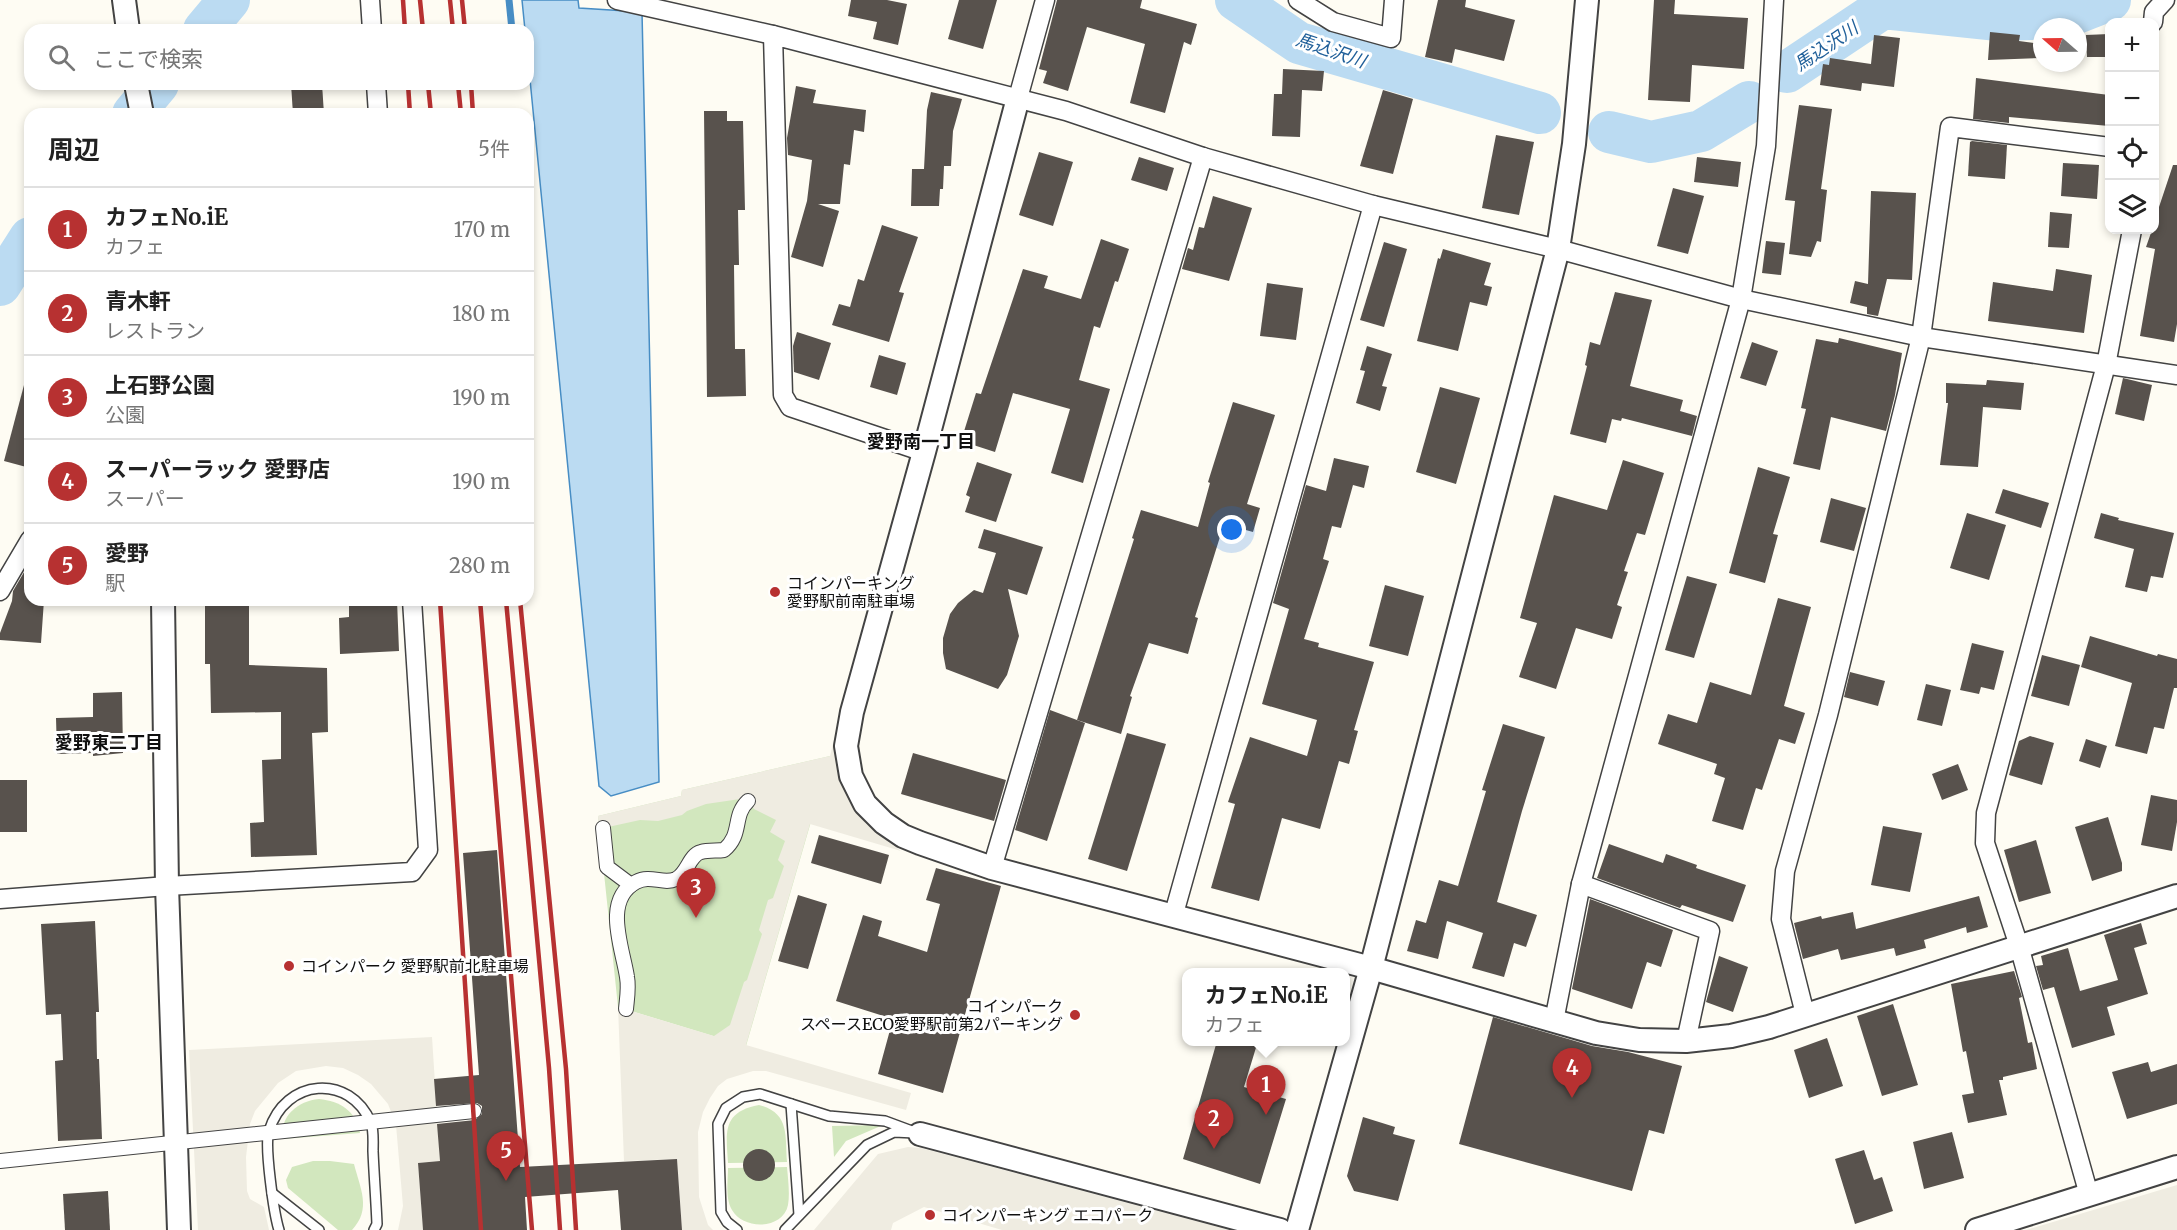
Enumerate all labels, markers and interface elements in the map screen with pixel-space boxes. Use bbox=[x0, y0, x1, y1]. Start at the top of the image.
water label: 馬込沢川 bbox=[1790, 15, 1864, 76]
north arrow bbox=[2033, 18, 2087, 72]
map controls bbox=[2105, 18, 2159, 234]
button: + bbox=[2105, 18, 2159, 72]
search box bbox=[24, 24, 534, 90]
water label: 馬込沢川 bbox=[1293, 27, 1371, 73]
icon: search bbox=[45, 41, 78, 74]
text: ここで検索 bbox=[93, 45, 203, 73]
button: − bbox=[2105, 72, 2159, 126]
button: locate bbox=[2105, 126, 2159, 180]
text: 周辺 bbox=[48, 133, 100, 166]
text: 5件 bbox=[478, 136, 510, 161]
button: layers bbox=[2105, 180, 2159, 234]
text: カフェNo.iE bbox=[105, 203, 228, 231]
text: 1 bbox=[63, 217, 72, 242]
text: 170 m bbox=[454, 217, 510, 242]
text: カフェ bbox=[105, 234, 165, 259]
text: 青木軒 bbox=[105, 287, 171, 315]
text: 2 bbox=[62, 301, 73, 326]
text: 180 m bbox=[452, 301, 510, 326]
text: レストラン bbox=[105, 318, 205, 343]
text: 上石野公園 bbox=[105, 371, 215, 399]
text: 3 bbox=[62, 385, 73, 410]
text: 190 m bbox=[452, 385, 510, 410]
text: 公園 bbox=[105, 402, 145, 427]
district label: 愛野南一丁目 bbox=[867, 430, 975, 453]
text: スーパーラック 愛野店 bbox=[105, 455, 330, 483]
text: 4 bbox=[61, 469, 74, 494]
text: 190 m bbox=[452, 469, 510, 494]
text: スーパー bbox=[105, 486, 185, 511]
your location bbox=[1217, 515, 1246, 544]
text: 愛野 bbox=[105, 539, 149, 567]
text: 5 bbox=[62, 553, 73, 578]
text: 280 m bbox=[449, 553, 510, 578]
text: 駅 bbox=[105, 570, 125, 595]
place label: コインパーキング 愛野駅前南駐車場 bbox=[787, 573, 915, 611]
marker: コインパーキング 愛野駅前南駐車場 bbox=[768, 585, 782, 599]
district label: 愛野東二丁目 bbox=[55, 731, 163, 754]
pin: 3 bbox=[676, 868, 716, 918]
place label: コインパーク 愛野駅前北駐車場 bbox=[301, 956, 529, 976]
marker: コインパーク 愛野駅前北駐車場 bbox=[282, 959, 296, 973]
popup bbox=[1182, 968, 1350, 1046]
text: カフェNo.iE bbox=[1204, 981, 1328, 1009]
place label: コインパーク スペースECO愛野駅前第2パーキング bbox=[800, 996, 1063, 1034]
marker: コインパーク スペースECO愛野駅前第2パーキング bbox=[1068, 1008, 1082, 1022]
text: カフェ bbox=[1204, 1012, 1264, 1037]
pin: 4 bbox=[1552, 1048, 1592, 1098]
pin: 1 bbox=[1246, 1066, 1286, 1115]
pin: 2 bbox=[1194, 1100, 1234, 1149]
pin: 5 bbox=[486, 1132, 526, 1181]
place label: コインパーキング エコパーク bbox=[942, 1205, 1153, 1225]
marker: コインパーキング エコパーク bbox=[923, 1208, 937, 1222]

